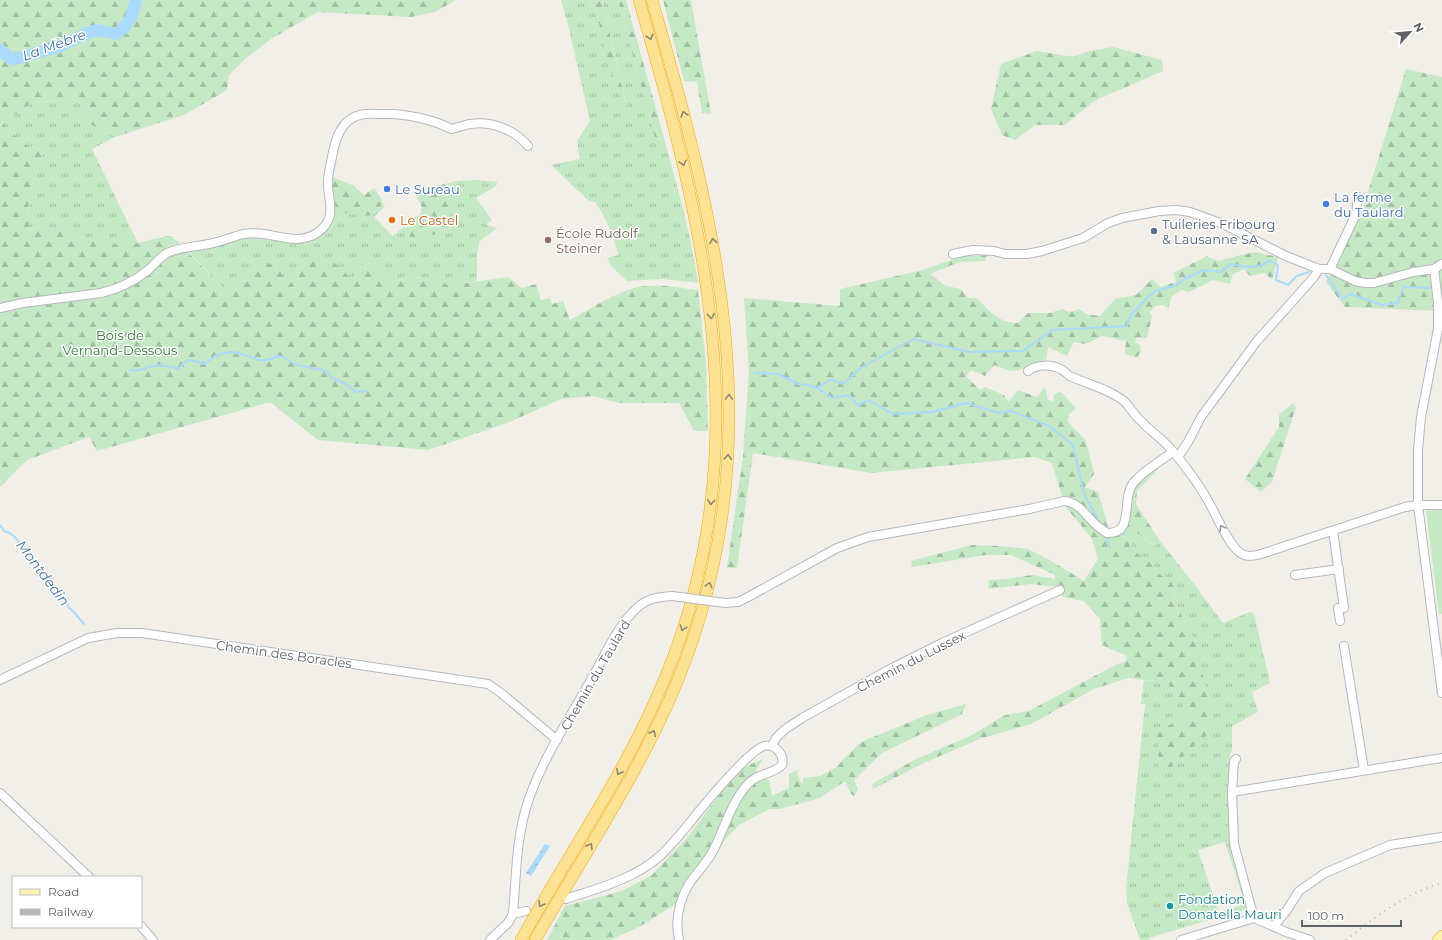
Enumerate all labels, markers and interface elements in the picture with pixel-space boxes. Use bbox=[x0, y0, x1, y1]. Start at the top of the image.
north arrow bbox=[1390, 12, 1430, 52]
text: N bbox=[1411, 20, 1427, 35]
water label: La Mèbre bbox=[20, 25, 88, 65]
one-way arrow bbox=[645, 34, 654, 41]
one-way arrow bbox=[681, 111, 689, 118]
one-way arrow bbox=[679, 160, 687, 166]
place label: Le Sureau bbox=[395, 181, 460, 197]
marker: Le Sureau bbox=[382, 184, 392, 194]
place label: La ferme du Taulard bbox=[1334, 189, 1403, 220]
marker: La ferme du Taulard bbox=[1321, 199, 1331, 209]
place label: Le Castel bbox=[400, 212, 458, 228]
marker: Le Castel bbox=[387, 215, 397, 225]
place label: Tuileries Fribourg & Lausanne SA bbox=[1162, 216, 1275, 247]
place label: École Rudolf Steiner bbox=[556, 225, 638, 256]
marker: Tuileries Fribourg & Lausanne SA bbox=[1149, 226, 1159, 236]
marker: École Rudolf Steiner bbox=[543, 235, 553, 245]
one-way arrow bbox=[709, 238, 718, 244]
one-way arrow bbox=[706, 313, 715, 319]
park label: Bois de Vernand-Dessous bbox=[63, 327, 177, 358]
one-way arrow bbox=[725, 394, 733, 400]
one-way arrow bbox=[724, 454, 733, 460]
one-way arrow bbox=[707, 499, 716, 505]
one-way arrow bbox=[1220, 525, 1227, 532]
water label: Montdedin bbox=[12, 537, 74, 609]
one-way arrow bbox=[704, 582, 712, 588]
street label: Chemin du Taulard bbox=[557, 617, 633, 733]
one-way arrow bbox=[679, 625, 688, 632]
street label: Chemin du Lussex bbox=[854, 627, 968, 695]
street label: Chemin des Boracles bbox=[215, 637, 353, 671]
one-way arrow bbox=[649, 730, 656, 737]
one-way arrow bbox=[616, 768, 623, 775]
one-way arrow bbox=[585, 843, 592, 850]
legend bbox=[12, 876, 142, 928]
text: Road bbox=[48, 884, 79, 899]
place label: Fondation Donatella Mauri bbox=[1178, 891, 1282, 922]
one-way arrow bbox=[538, 900, 545, 907]
marker: Fondation Donatella Mauri bbox=[1165, 901, 1175, 911]
scale bar bbox=[1302, 902, 1401, 928]
text: Railway bbox=[48, 904, 94, 919]
text: 100 m bbox=[1308, 908, 1344, 923]

